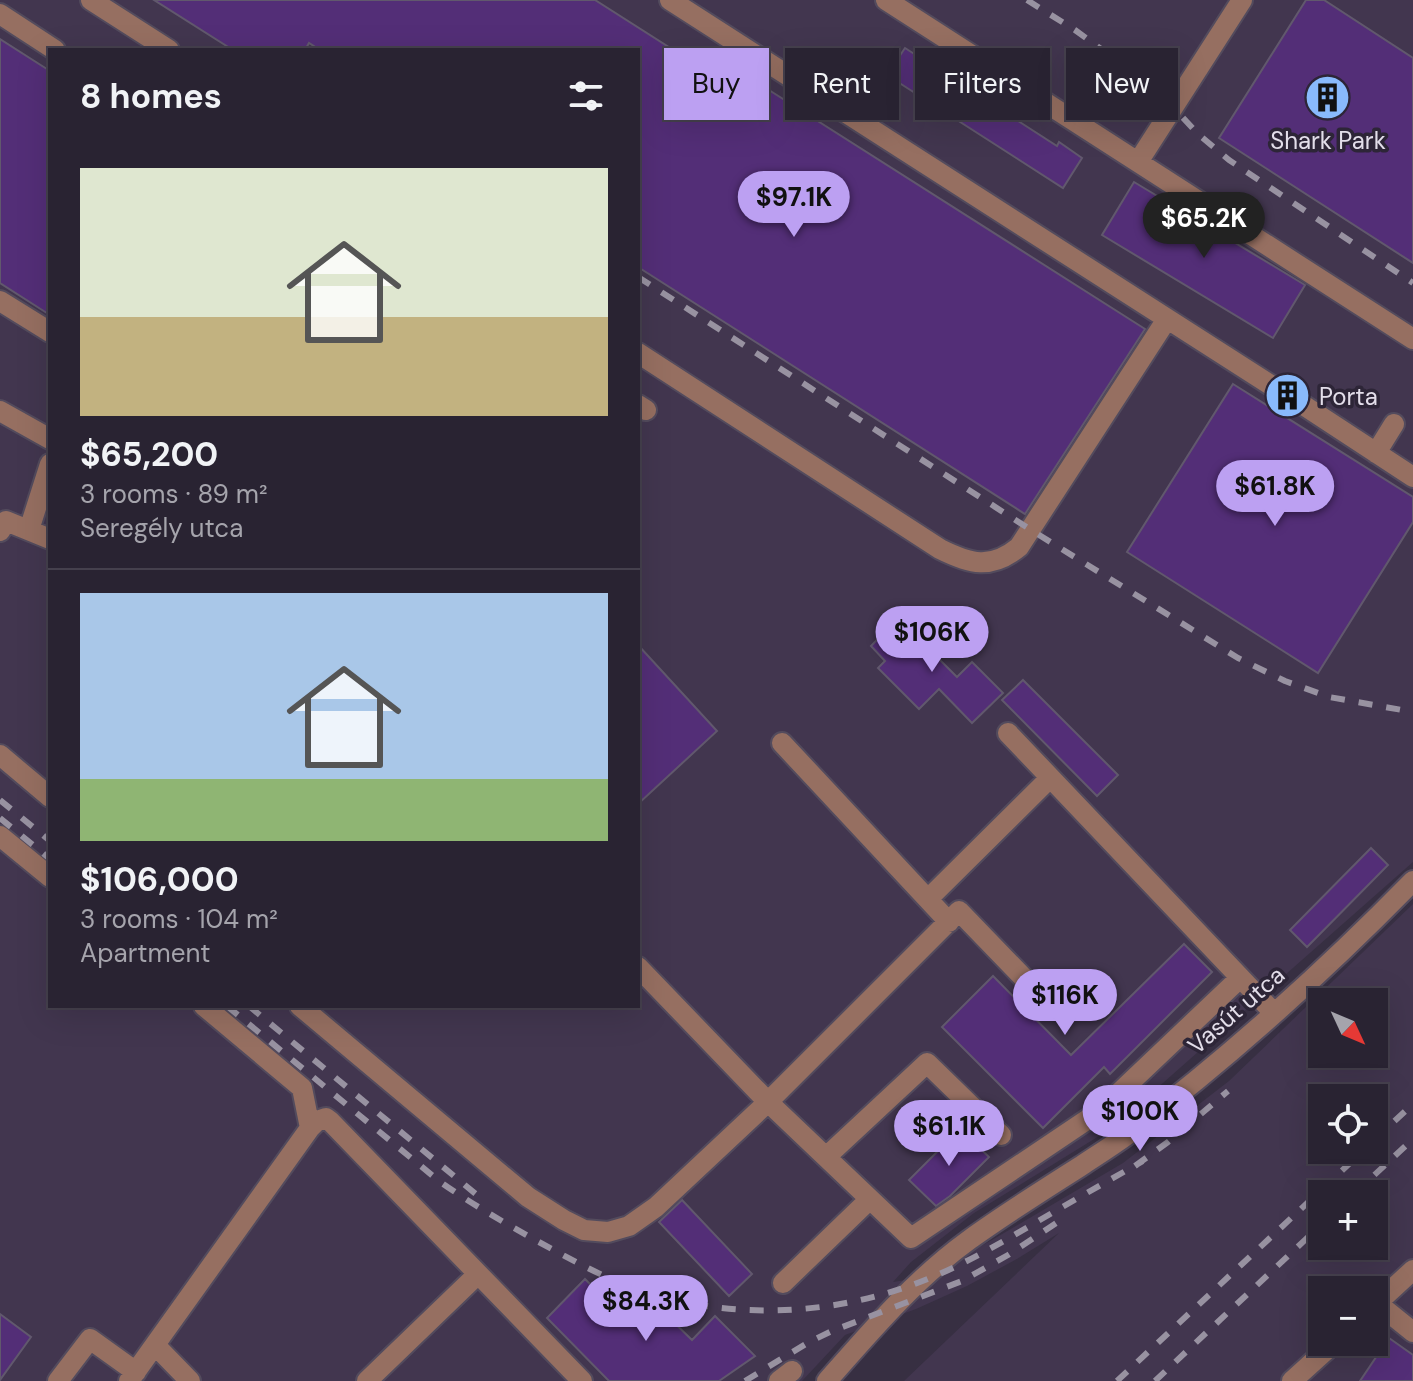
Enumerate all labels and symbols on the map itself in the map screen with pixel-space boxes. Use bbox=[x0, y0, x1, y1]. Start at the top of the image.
building icon: Shark Park bbox=[1304, 74, 1352, 122]
place label: Shark Park bbox=[1270, 125, 1386, 156]
pin: $97.1K bbox=[729, 171, 859, 239]
pin: $65.2K bbox=[1139, 192, 1269, 260]
building icon: Porta bbox=[1264, 372, 1312, 420]
place label: Porta bbox=[1319, 381, 1378, 412]
pin: $61.8K bbox=[1210, 460, 1340, 528]
pin: $106K bbox=[876, 606, 988, 674]
street label: Vasút utca bbox=[1181, 959, 1291, 1061]
pin: $116K bbox=[1009, 969, 1121, 1037]
north arrow bbox=[1308, 988, 1388, 1068]
pin: $100K bbox=[1084, 1085, 1196, 1153]
pin: $61.1K bbox=[884, 1100, 1014, 1168]
pin: $84.3K bbox=[581, 1275, 711, 1343]

